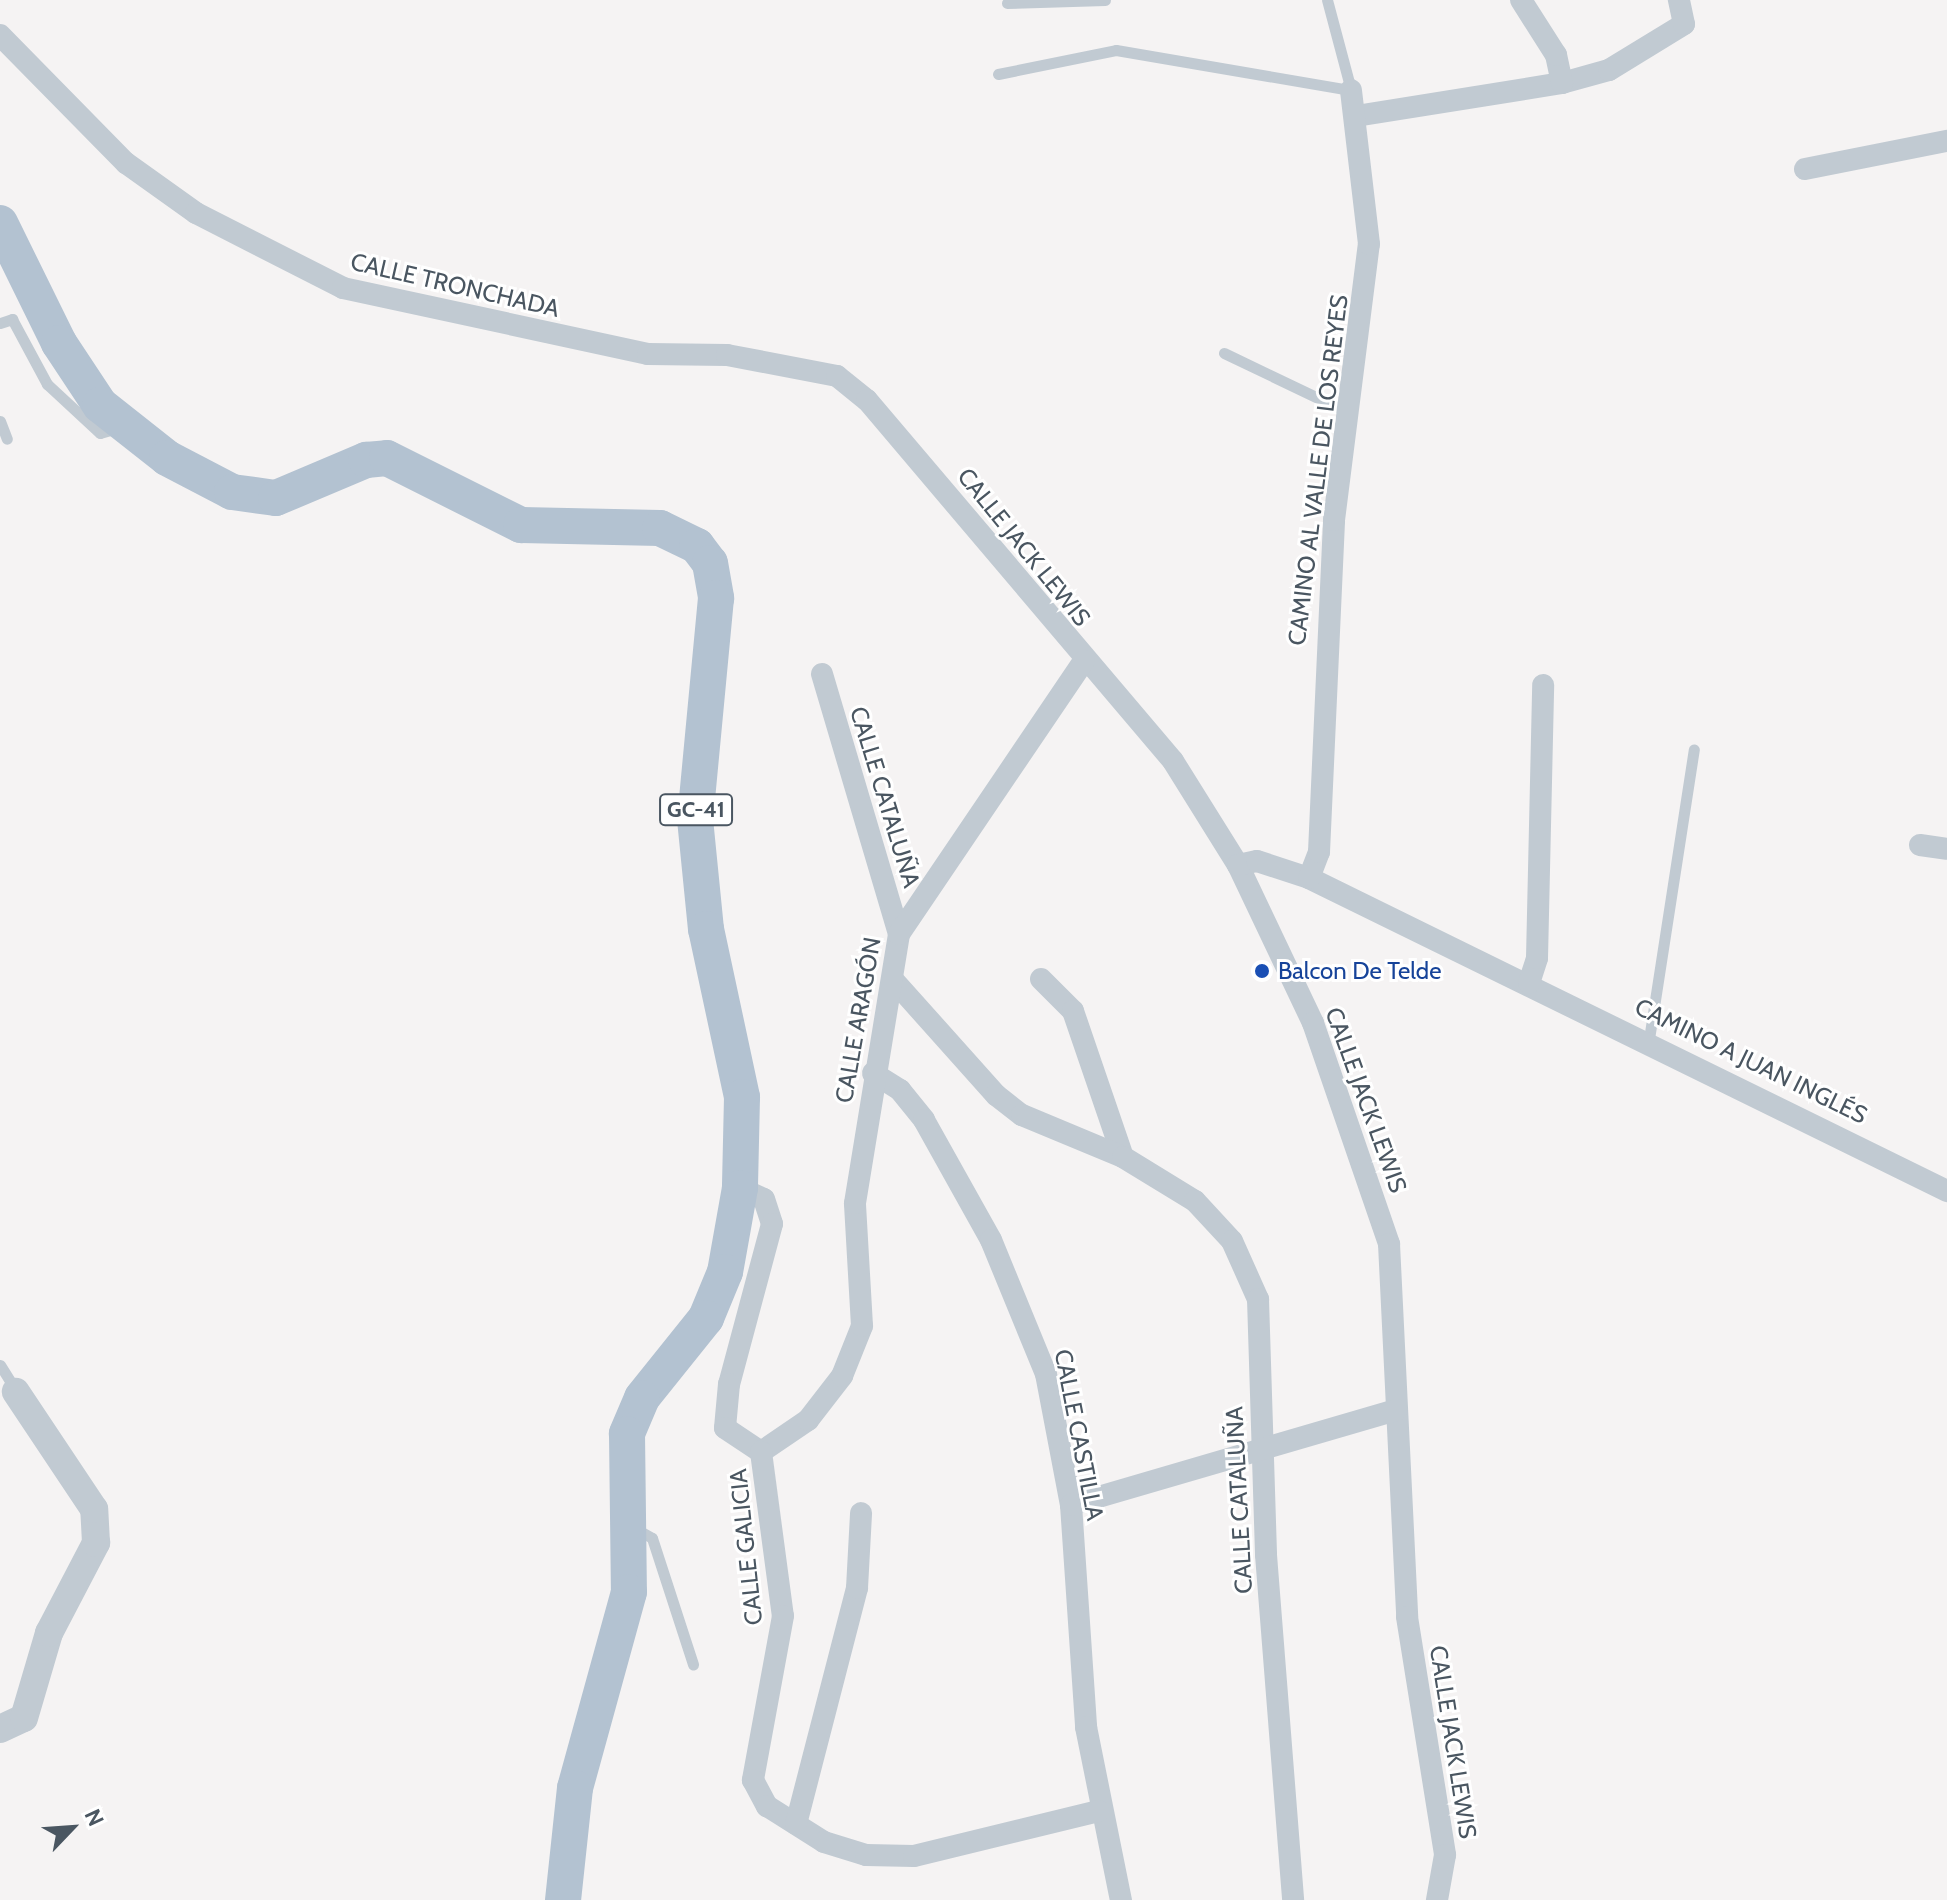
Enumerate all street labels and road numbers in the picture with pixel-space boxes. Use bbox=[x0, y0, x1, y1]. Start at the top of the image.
street label: CALLE TRONCHADA bbox=[348, 247, 562, 323]
street label: CAMINO AL VALLE DE LOS REYES bbox=[1282, 293, 1354, 647]
street label: CALLE JACK LEWIS bbox=[951, 462, 1097, 632]
street label: CALLE CATALUÑA bbox=[844, 703, 926, 891]
road number: GC-41 bbox=[658, 792, 734, 828]
street label: CALLE ARAGÓN bbox=[829, 935, 887, 1105]
street label: CAMINO A JUAN INGLÉS bbox=[1630, 992, 1872, 1130]
street label: CALLE JACK LEWIS bbox=[1319, 1004, 1413, 1196]
street label: CALLE CASTILLA bbox=[1048, 1347, 1110, 1523]
street label: CALLE CATALUÑA bbox=[1220, 1406, 1258, 1594]
street label: CALLE GALICIA bbox=[723, 1467, 769, 1627]
street label: CALLE JACK LEWIS bbox=[1424, 1644, 1482, 1840]

